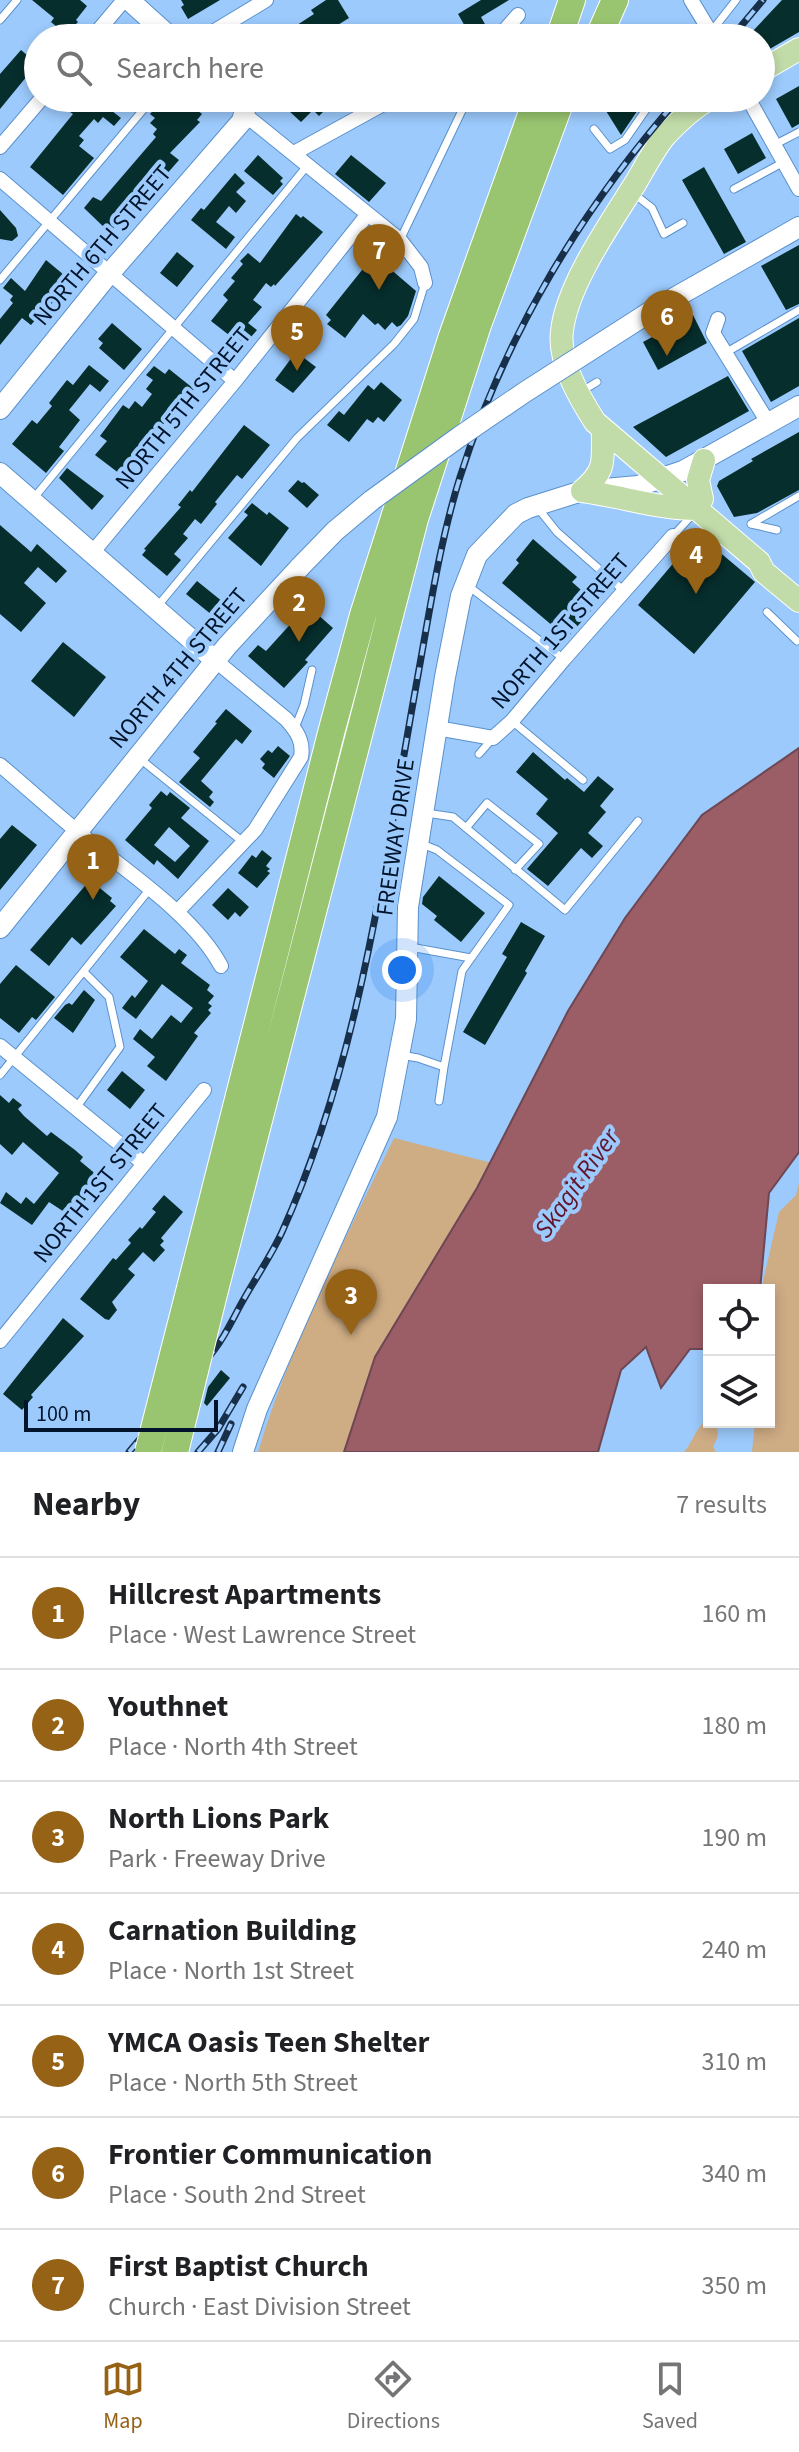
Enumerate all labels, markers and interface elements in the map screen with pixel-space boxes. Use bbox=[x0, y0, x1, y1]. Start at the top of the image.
search box bbox=[24, 24, 775, 112]
icon: search bbox=[52, 46, 96, 90]
text: Search here bbox=[116, 47, 264, 90]
street label: NORTH 6TH STREET bbox=[25, 157, 180, 333]
pin: 7 bbox=[353, 224, 405, 290]
pin: 6 bbox=[641, 290, 693, 356]
pin: 5 bbox=[271, 305, 323, 371]
street label: NORTH 5TH STREET bbox=[107, 319, 260, 497]
pin: 4 bbox=[670, 528, 722, 594]
street label: NORTH 1ST STREET bbox=[483, 545, 638, 717]
pin: 2 bbox=[273, 576, 325, 642]
street label: NORTH 4TH STREET bbox=[101, 580, 256, 756]
street label: FREEWAY DRIVE bbox=[367, 756, 424, 918]
pin: 1 bbox=[67, 834, 119, 900]
your location bbox=[382, 950, 422, 990]
street label: NORTH 1ST STREET bbox=[25, 1096, 176, 1271]
water label: Skagit River bbox=[525, 1120, 628, 1246]
pin: 3 bbox=[325, 1269, 377, 1335]
map controls bbox=[703, 1284, 775, 1428]
button: locate bbox=[703, 1284, 775, 1356]
button: layers bbox=[703, 1356, 775, 1428]
scale bar bbox=[24, 1396, 218, 1432]
text: 100 m bbox=[36, 1398, 91, 1430]
text: Nearby bbox=[32, 1480, 140, 1529]
text: 7 results bbox=[676, 1486, 767, 1523]
text: Hillcrest Apartments bbox=[108, 1573, 381, 1616]
text: 1 bbox=[51, 1595, 65, 1632]
text: 160 m bbox=[701, 1595, 767, 1632]
text: Place · West Lawrence Street bbox=[108, 1616, 416, 1653]
text: Youthnet bbox=[108, 1685, 228, 1728]
text: 2 bbox=[51, 1707, 65, 1744]
text: 180 m bbox=[701, 1707, 767, 1744]
text: Place · North 4th Street bbox=[108, 1728, 358, 1765]
text: North Lions Park bbox=[108, 1797, 329, 1840]
text: 3 bbox=[51, 1819, 65, 1856]
text: 190 m bbox=[701, 1819, 767, 1856]
text: Park · Freeway Drive bbox=[108, 1840, 326, 1877]
text: Carnation Building bbox=[108, 1909, 356, 1952]
text: 4 bbox=[51, 1931, 65, 1968]
text: 240 m bbox=[701, 1931, 767, 1968]
text: Place · North 1st Street bbox=[108, 1952, 354, 1989]
text: YMCA Oasis Teen Shelter bbox=[108, 2021, 429, 2064]
text: 5 bbox=[51, 2043, 65, 2080]
text: 310 m bbox=[701, 2043, 767, 2080]
text: Place · North 5th Street bbox=[108, 2064, 358, 2101]
text: Frontier Communication bbox=[108, 2133, 432, 2176]
text: 6 bbox=[51, 2155, 65, 2192]
text: 340 m bbox=[701, 2155, 767, 2192]
text: Place · South 2nd Street bbox=[108, 2176, 366, 2213]
text: First Baptist Church bbox=[108, 2245, 369, 2288]
text: 7 bbox=[51, 2267, 65, 2304]
text: 350 m bbox=[701, 2267, 767, 2304]
text: Church · East Division Street bbox=[108, 2288, 411, 2325]
tab: Map bbox=[101, 2357, 145, 2437]
tab: Directions bbox=[347, 2357, 440, 2437]
tab: Saved bbox=[642, 2357, 698, 2437]

